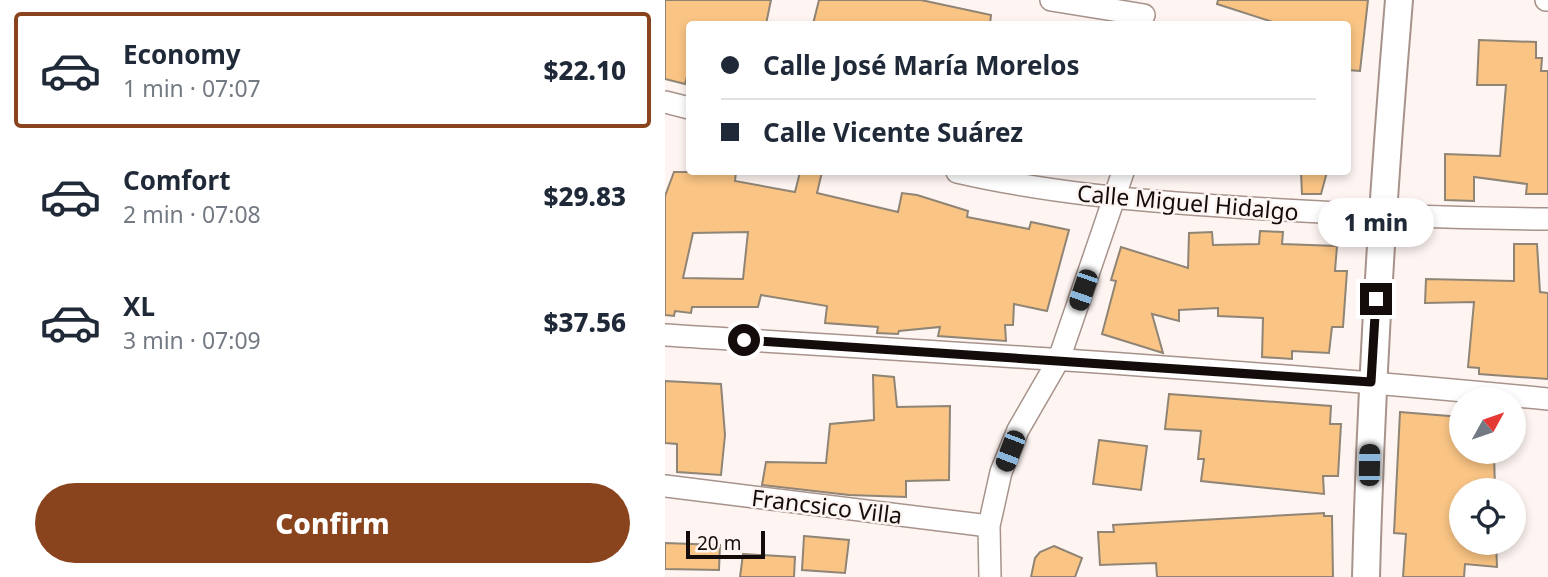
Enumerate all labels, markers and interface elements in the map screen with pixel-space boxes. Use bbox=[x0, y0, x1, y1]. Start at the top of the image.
text: Economy bbox=[123, 36, 241, 72]
icon: car bbox=[39, 39, 102, 102]
text: Calle José María Morelos bbox=[763, 47, 1080, 83]
text: $22.10 bbox=[544, 52, 626, 88]
text: 1 min · 07:07 bbox=[123, 72, 261, 104]
text: Calle Vicente Suárez bbox=[763, 114, 1023, 150]
text: Comfort bbox=[123, 162, 231, 198]
icon: car bbox=[39, 165, 102, 228]
street label: Calle Miguel Hidalgo bbox=[1076, 176, 1300, 228]
text: $29.83 bbox=[544, 178, 626, 214]
text: 2 min · 07:08 bbox=[123, 198, 261, 230]
callout: 1 min bbox=[1318, 198, 1434, 246]
text: 1 min bbox=[1344, 206, 1408, 238]
car bbox=[1067, 267, 1100, 313]
route end bbox=[1360, 283, 1392, 315]
text: XL bbox=[123, 288, 155, 324]
icon: car bbox=[39, 291, 102, 354]
text: $37.56 bbox=[544, 304, 626, 340]
text: 3 min · 07:09 bbox=[123, 324, 261, 356]
route start bbox=[728, 324, 760, 356]
north arrow bbox=[1449, 387, 1526, 464]
map controls bbox=[1449, 387, 1526, 555]
car bbox=[993, 428, 1028, 474]
car bbox=[1359, 444, 1380, 486]
button: locate bbox=[1449, 478, 1526, 555]
street label: Francsico Villa bbox=[750, 481, 904, 531]
button: Confirm bbox=[35, 483, 630, 563]
scale bar bbox=[686, 528, 765, 560]
text: 20 m bbox=[697, 530, 741, 556]

